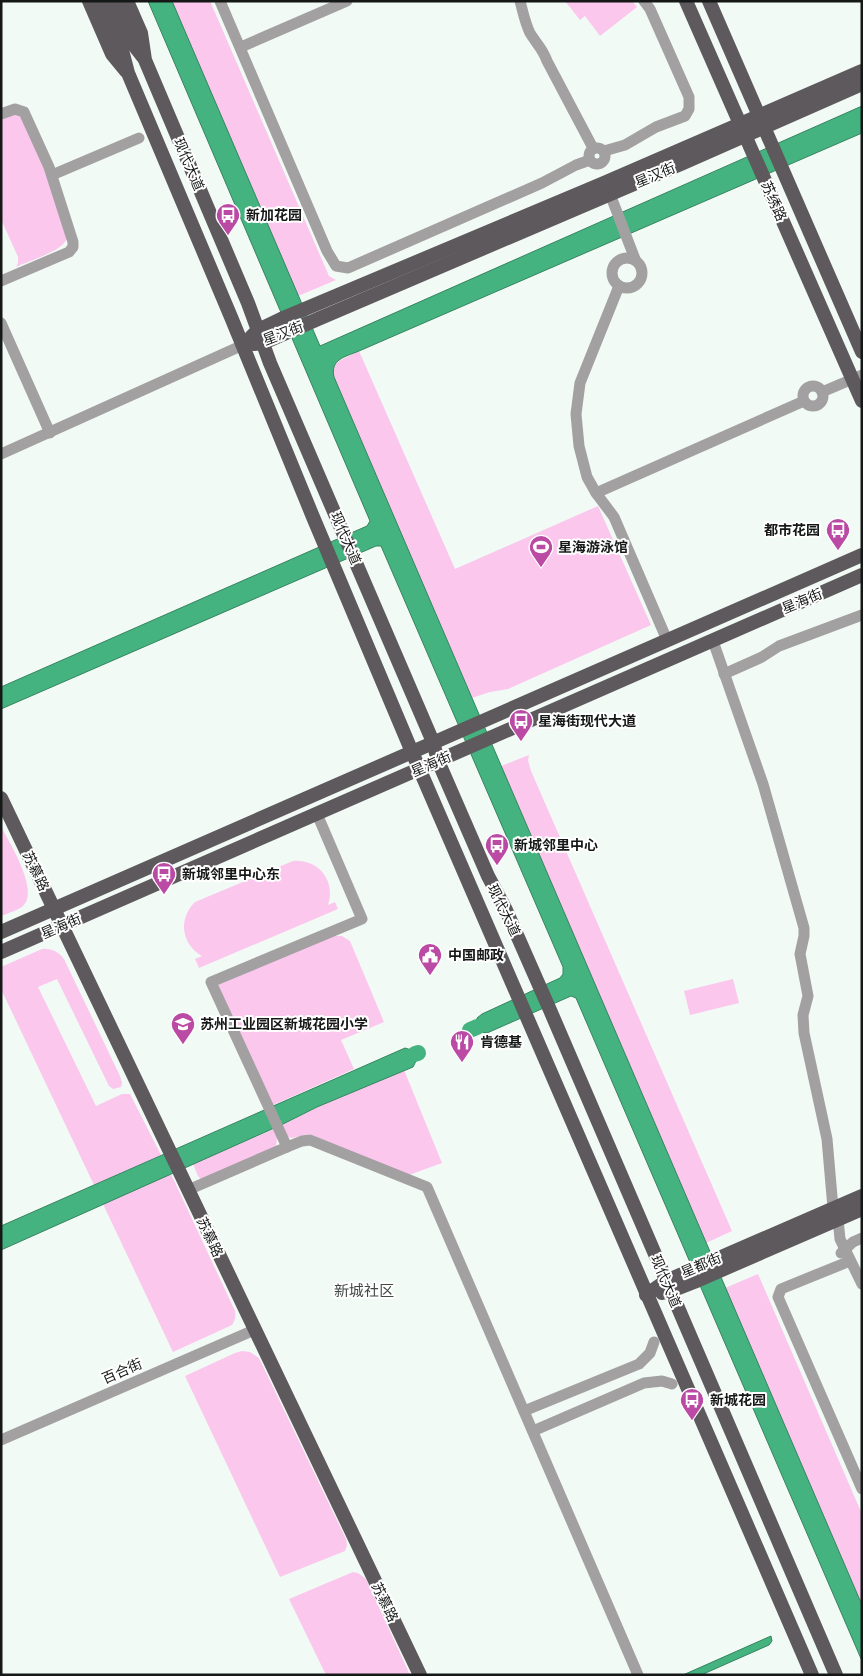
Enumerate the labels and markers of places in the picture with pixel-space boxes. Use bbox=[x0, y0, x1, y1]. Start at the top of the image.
bus stop icon: 新加花园 bbox=[215, 202, 241, 236]
place label: 新加花园 bbox=[246, 207, 302, 223]
bus stop icon: 都市花园 bbox=[825, 517, 851, 551]
place label: 都市花园 bbox=[764, 522, 820, 538]
sports icon: 星海游泳馆 bbox=[528, 534, 554, 568]
place label: 星海游泳馆 bbox=[558, 539, 628, 555]
bus stop icon: 星海街现代大道 bbox=[508, 708, 534, 742]
place label: 星海街现代大道 bbox=[538, 713, 636, 729]
bus stop icon: 新城邻里中心 bbox=[484, 832, 510, 866]
place label: 新城邻里中心 bbox=[514, 837, 598, 853]
bus stop icon: 新城邻里中心东 bbox=[151, 861, 177, 895]
place label: 新城邻里中心东 bbox=[182, 866, 280, 882]
public building icon: 中国邮政 bbox=[417, 942, 443, 976]
place label: 中国邮政 bbox=[448, 947, 504, 963]
school or university icon: 苏州工业园区新城花园小学 bbox=[170, 1011, 196, 1045]
place label: 苏州工业园区新城花园小学 bbox=[200, 1016, 368, 1032]
restaurant icon: 肯德基 bbox=[449, 1029, 475, 1063]
place label: 肯德基 bbox=[480, 1034, 522, 1050]
bus stop icon: 新城花园 bbox=[679, 1387, 705, 1421]
place label: 新城花园 bbox=[710, 1392, 766, 1408]

